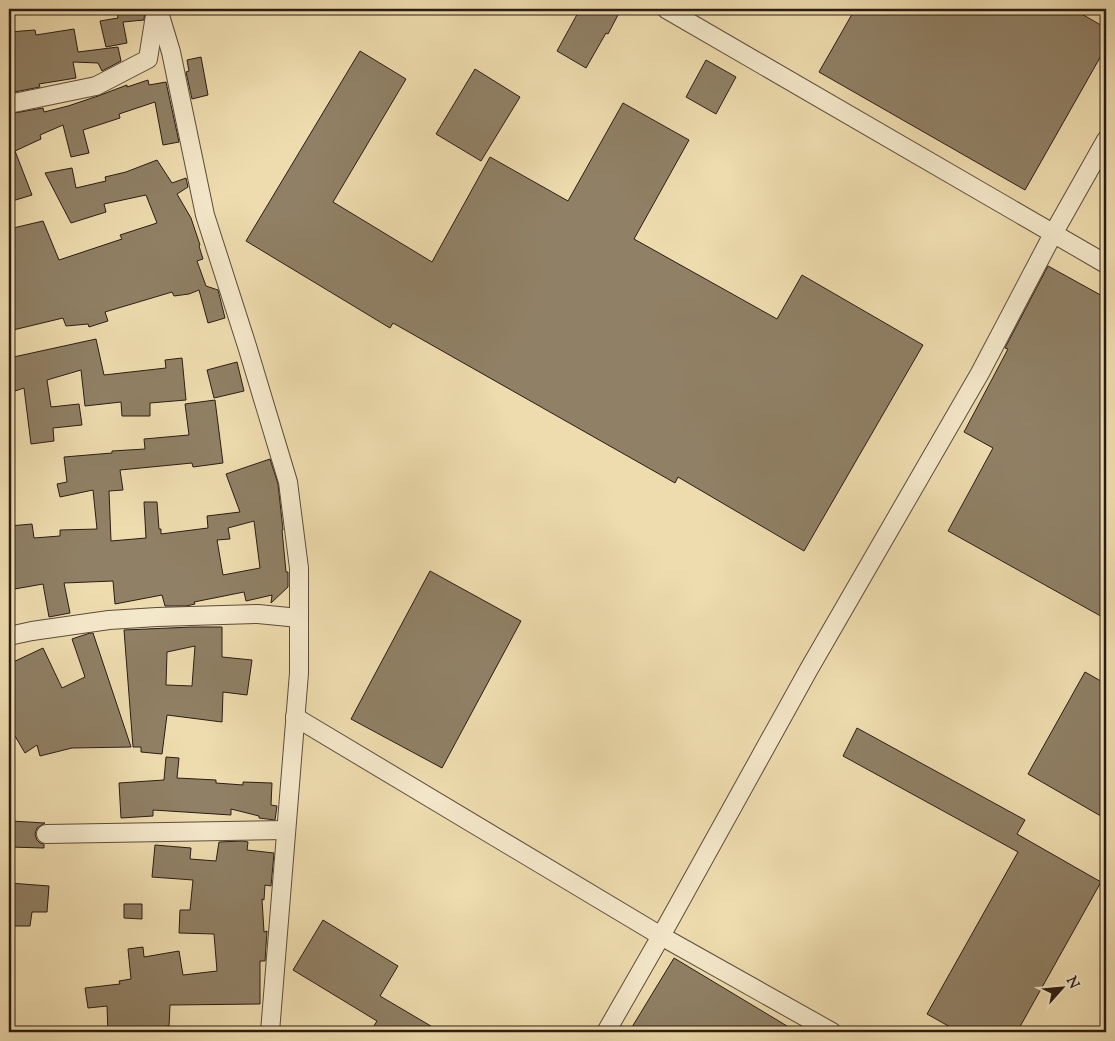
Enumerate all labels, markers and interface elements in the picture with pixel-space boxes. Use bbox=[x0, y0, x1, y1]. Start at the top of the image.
north arrow bbox=[1038, 964, 1088, 1014]
text: N bbox=[1060, 973, 1083, 993]

